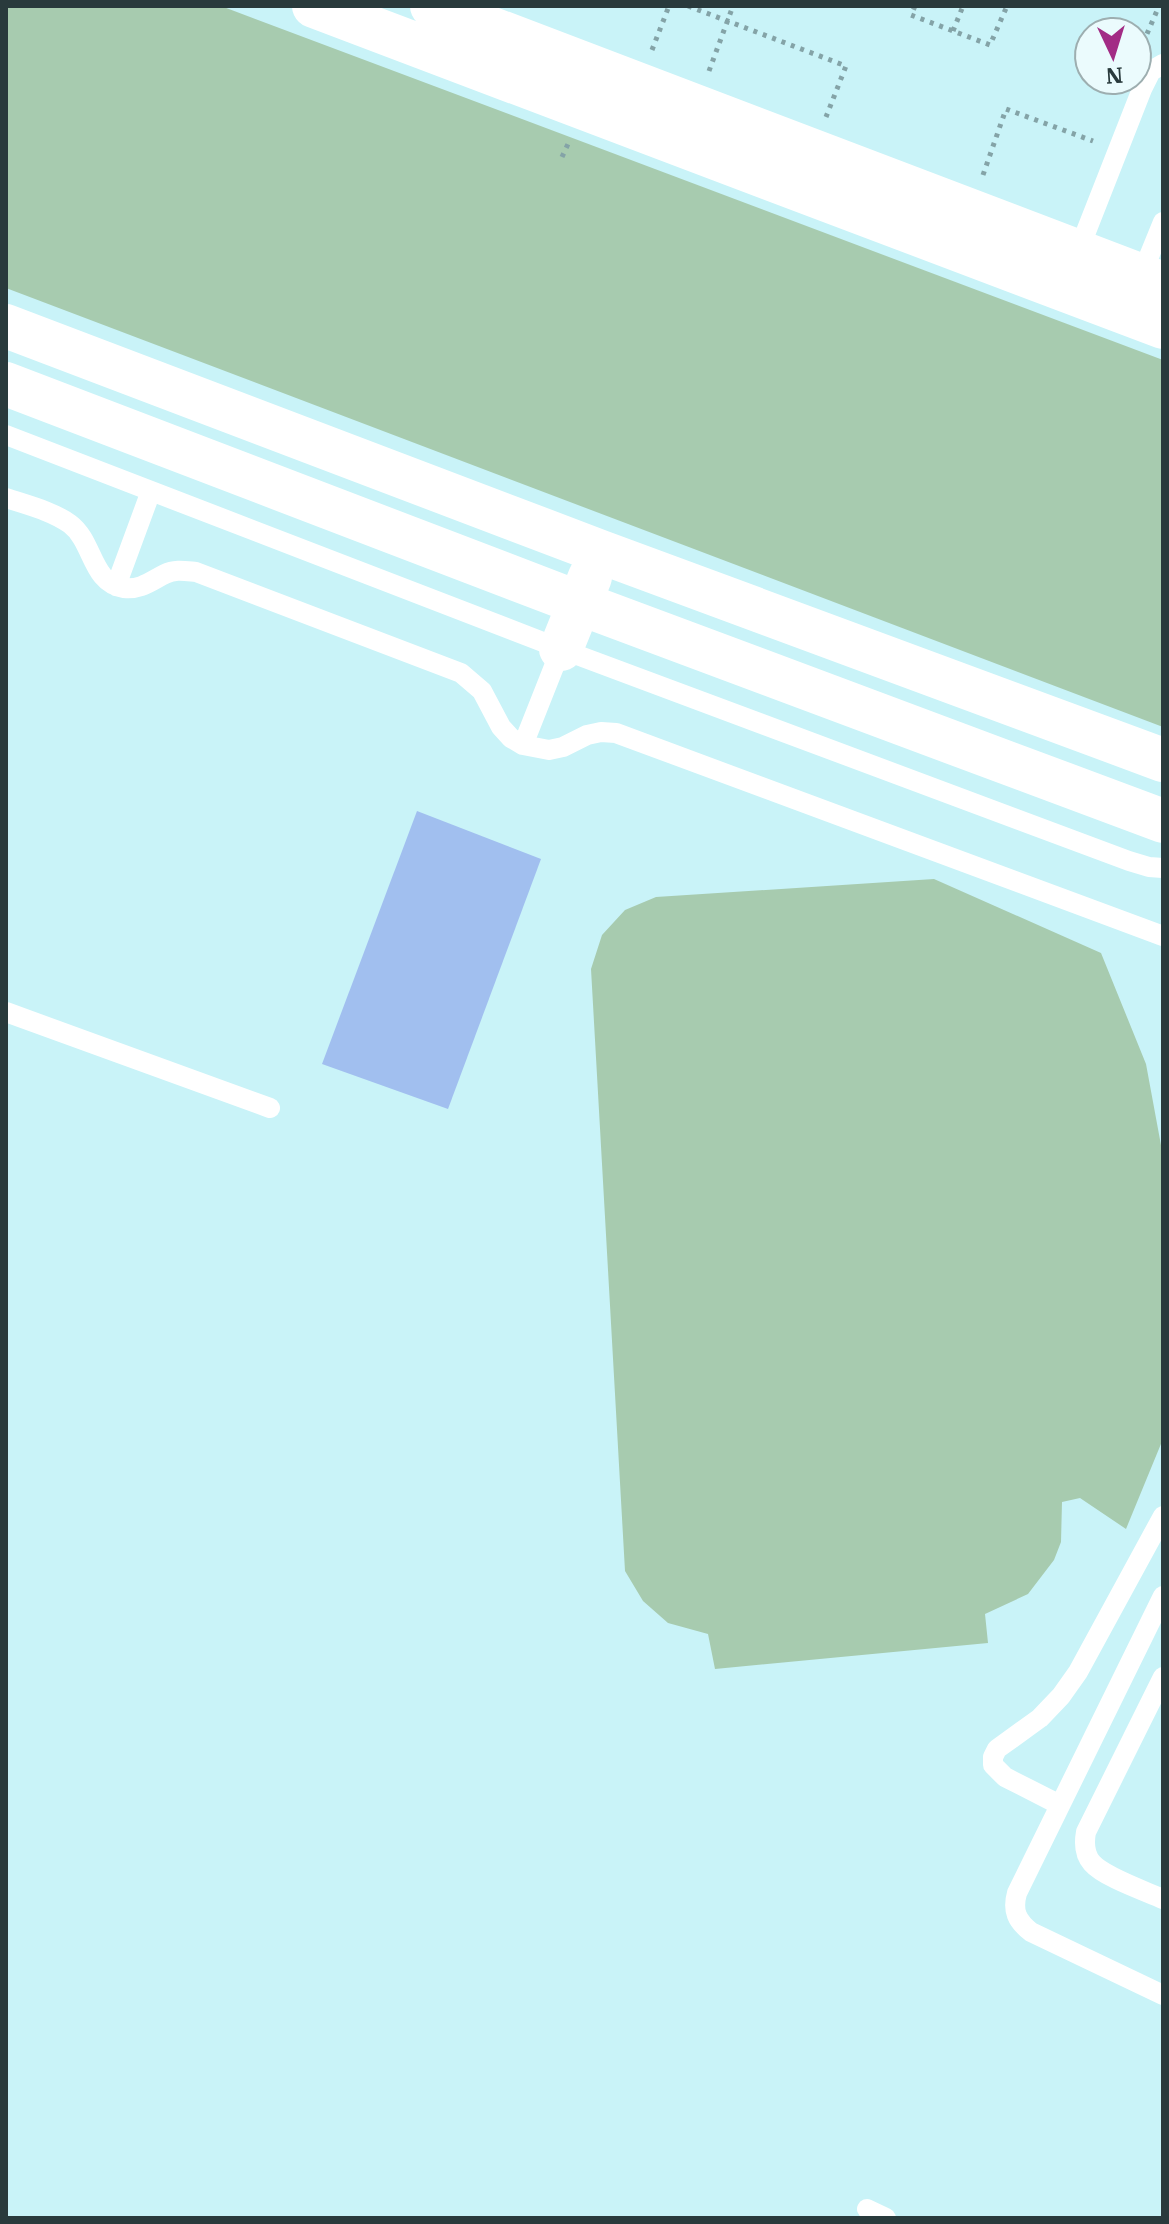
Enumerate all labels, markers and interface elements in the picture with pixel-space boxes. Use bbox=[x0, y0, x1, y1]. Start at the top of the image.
north arrow bbox=[1073, 16, 1153, 96]
text: N bbox=[1105, 61, 1124, 92]

